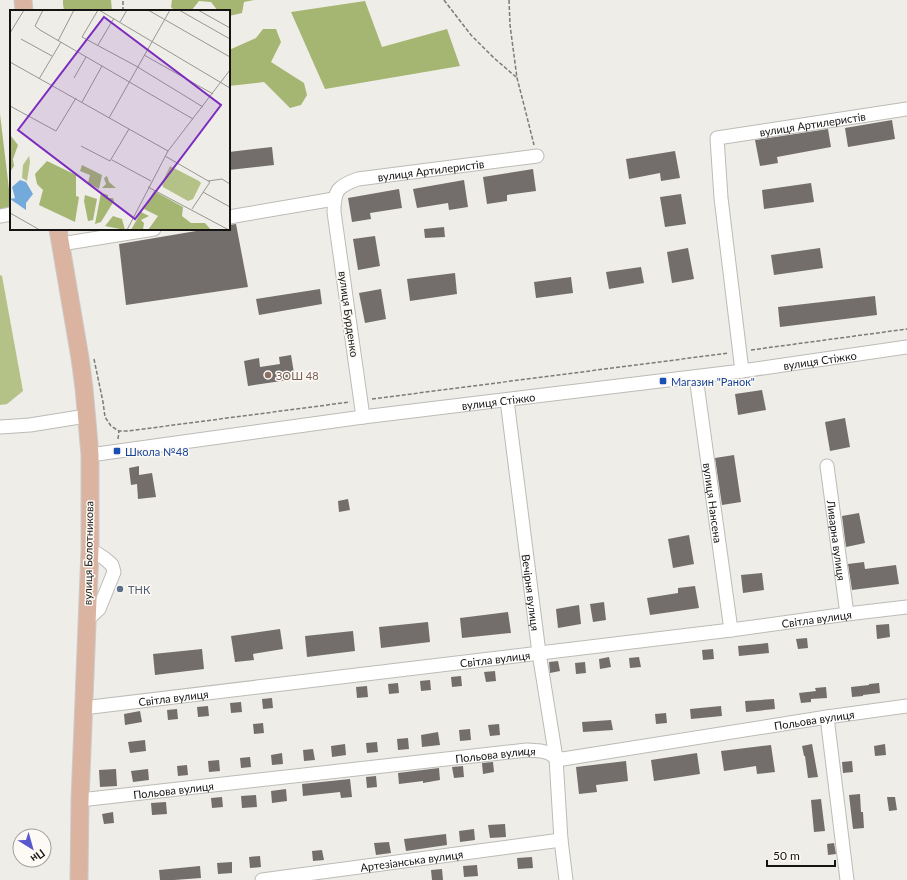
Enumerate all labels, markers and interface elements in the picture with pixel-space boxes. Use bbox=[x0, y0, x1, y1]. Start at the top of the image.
inset map bbox=[10, 10, 230, 230]
street label: вулиця Артилеристів bbox=[759, 109, 866, 138]
street label: вулиця Артилеристів bbox=[377, 156, 485, 183]
street label: вулиця Бурденко bbox=[337, 270, 361, 358]
street label: вулиця Стіжко bbox=[782, 348, 857, 371]
place label: ЗОШ 48 bbox=[276, 369, 319, 382]
marker: ЗОШ 48 bbox=[263, 370, 273, 380]
place label: Магазин "Ранок" bbox=[671, 375, 755, 388]
marker: Магазин "Ранок" bbox=[658, 376, 668, 386]
street label: вулиця Стіжко bbox=[461, 390, 536, 411]
place label: Школа №48 bbox=[125, 445, 189, 458]
marker: Школа №48 bbox=[112, 446, 122, 456]
street label: вулиця Нансена bbox=[701, 462, 725, 544]
street label: Ливарна вулиця bbox=[825, 498, 849, 581]
street label: вулиця Болотникова bbox=[81, 501, 95, 605]
street label: Вечірня вулиця bbox=[520, 553, 543, 632]
place label: ТНК bbox=[128, 583, 151, 596]
marker: ТНК bbox=[115, 584, 125, 594]
street label: Світла вулиця bbox=[781, 607, 852, 629]
street label: Світла вулиця bbox=[459, 648, 531, 669]
street label: Світла вулиця bbox=[138, 686, 209, 708]
street label: Польова вулиця bbox=[773, 707, 855, 732]
street label: Польова вулиця bbox=[454, 743, 536, 765]
street label: Польова вулиця bbox=[132, 779, 214, 801]
north arrow bbox=[12, 828, 52, 868]
scale bar bbox=[767, 842, 835, 868]
text: Пн bbox=[29, 847, 48, 866]
street label: Артезіанська вулиця bbox=[359, 847, 464, 873]
text: 50 m bbox=[773, 848, 800, 863]

